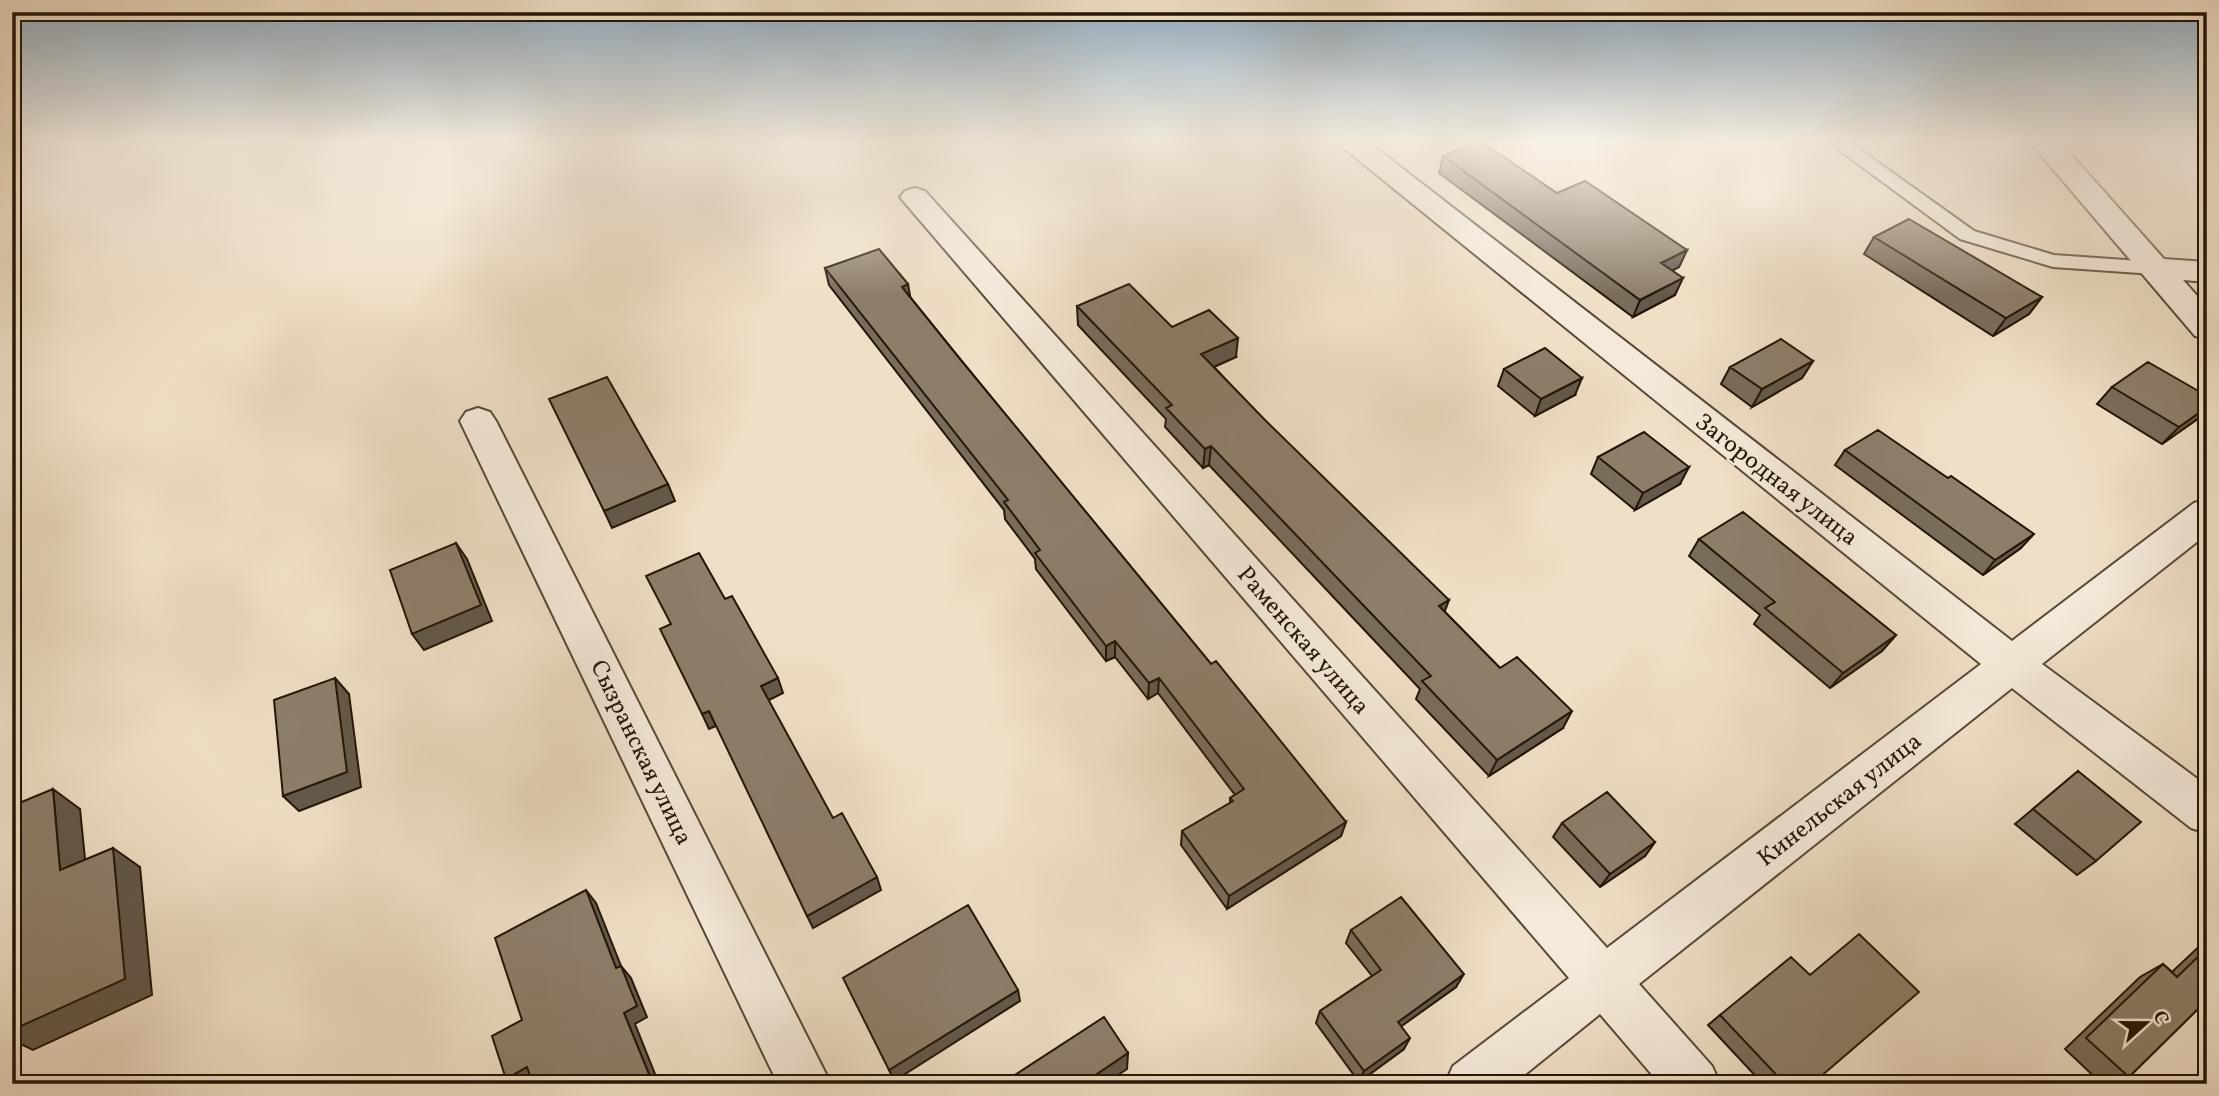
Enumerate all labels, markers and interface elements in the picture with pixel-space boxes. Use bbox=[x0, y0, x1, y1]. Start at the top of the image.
street label: Загородная улица bbox=[1687, 406, 1865, 555]
street label: Раменская улица bbox=[1228, 560, 1377, 723]
street label: Сызранская улица bbox=[581, 655, 700, 851]
street label: Кинельская улица bbox=[1751, 725, 1930, 876]
north arrow bbox=[2110, 988, 2180, 1058]
text: С bbox=[2146, 1007, 2174, 1028]

